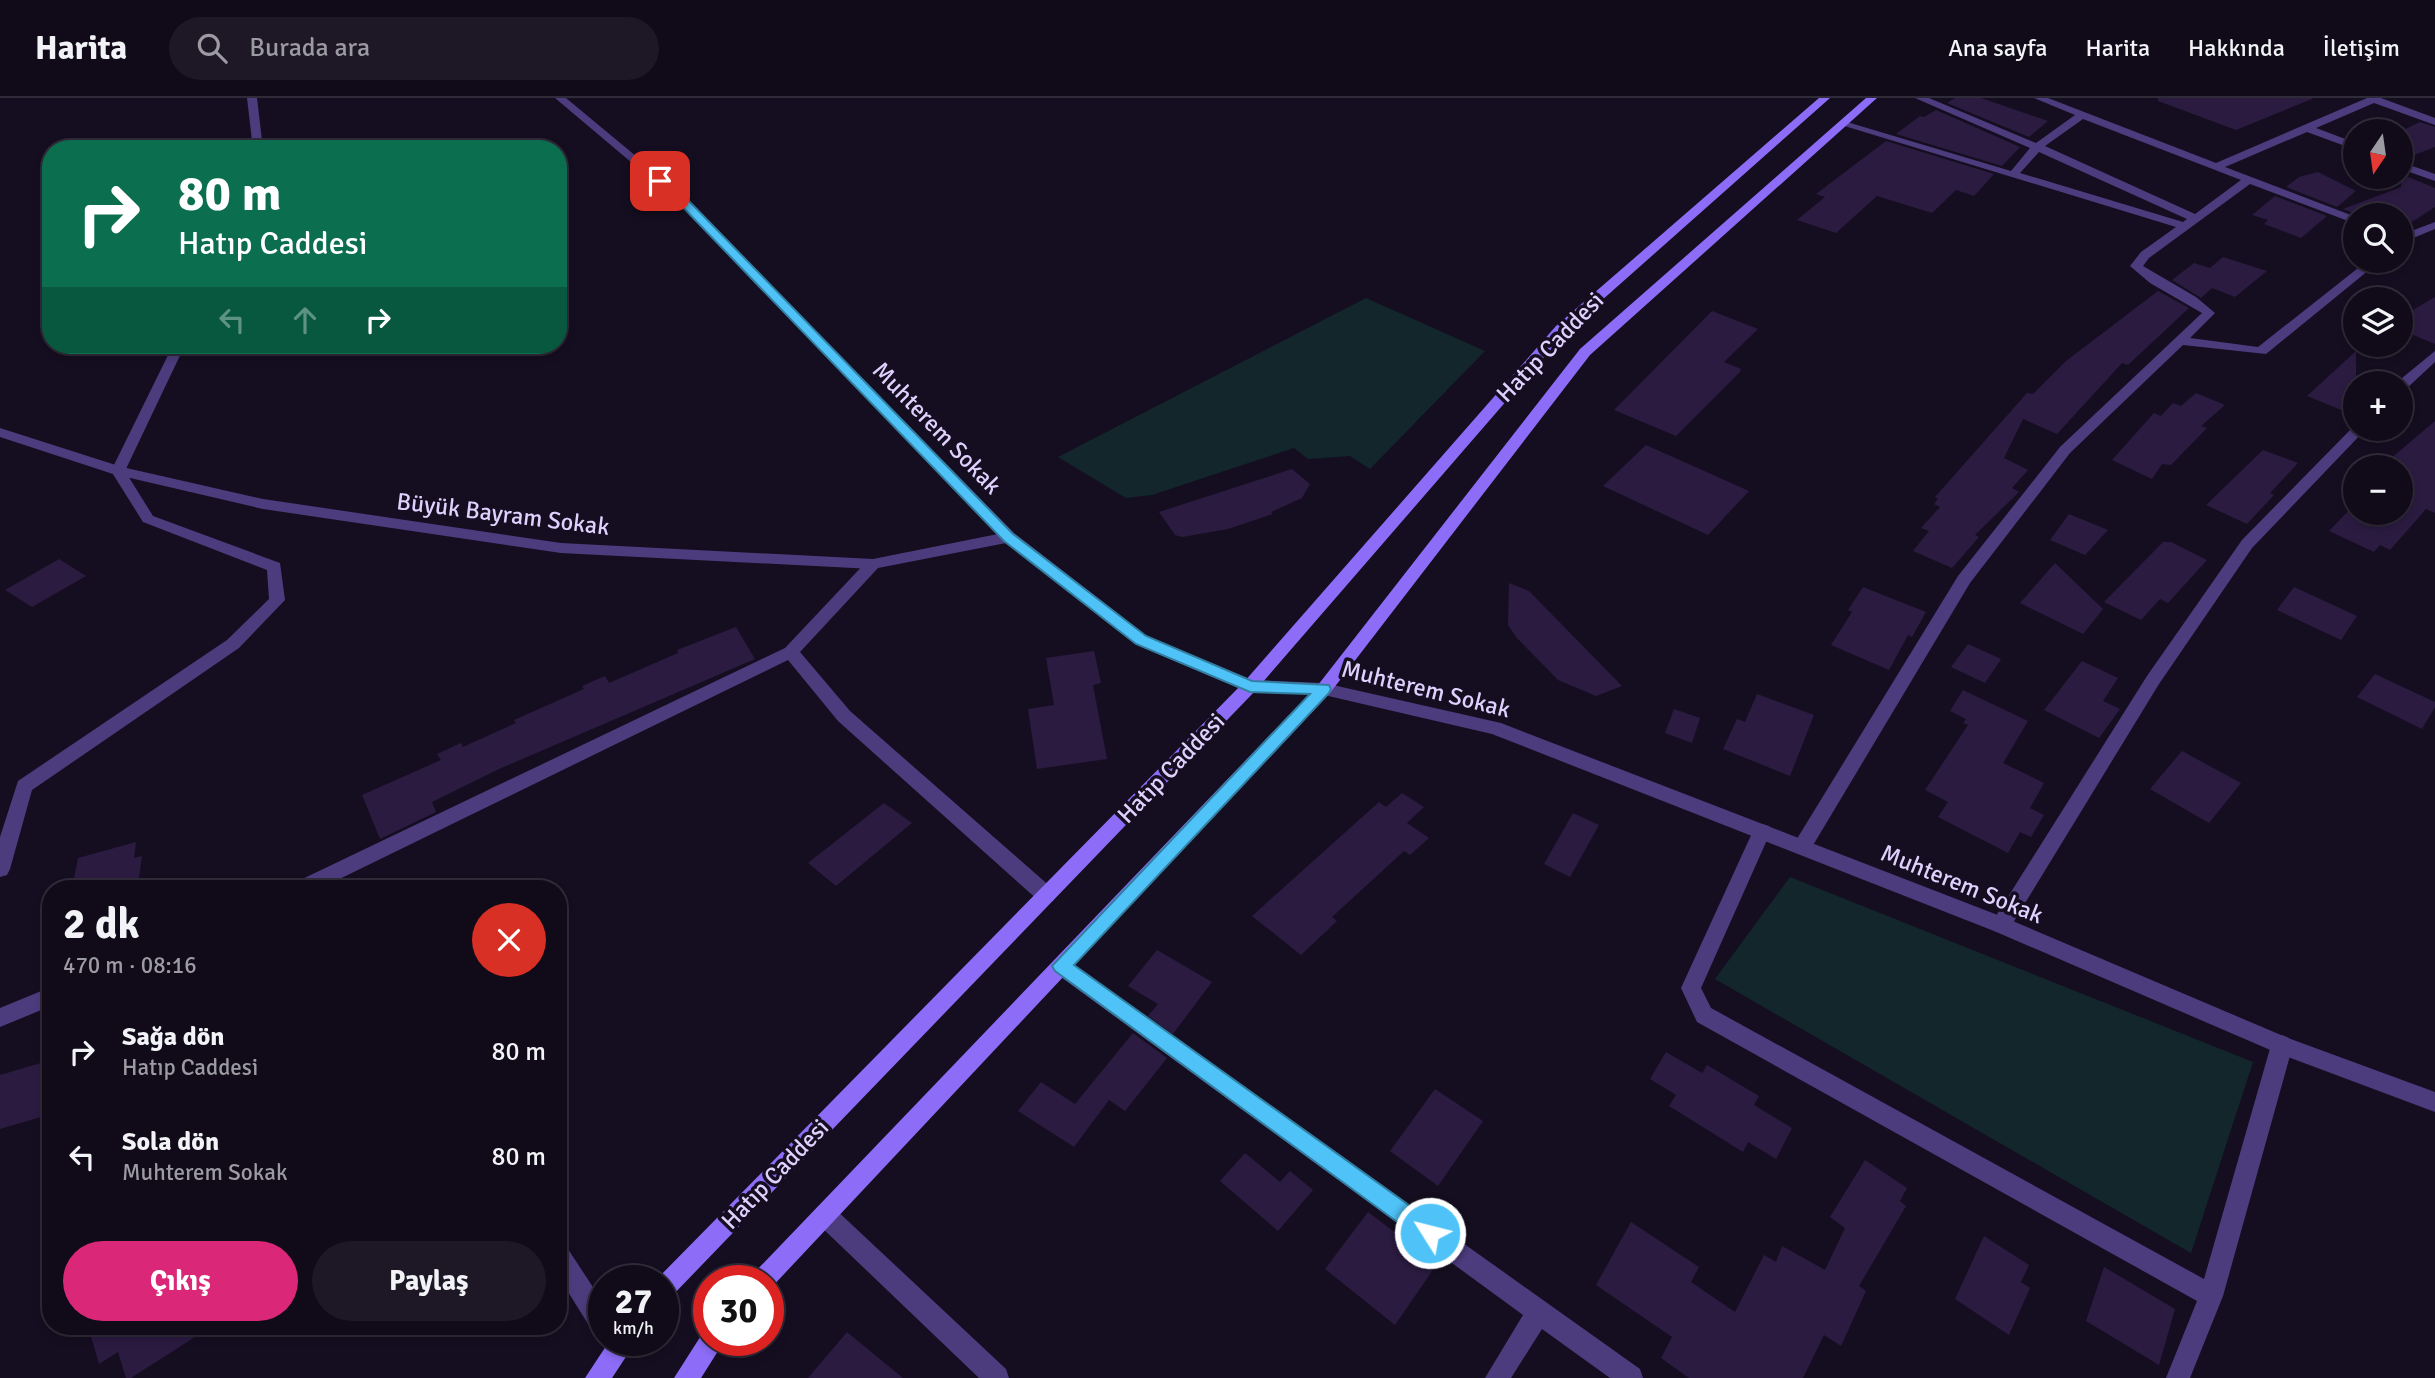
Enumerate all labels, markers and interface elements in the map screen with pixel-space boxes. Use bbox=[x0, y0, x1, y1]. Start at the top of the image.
search box bbox=[169, 17, 659, 80]
text: Harita bbox=[35, 28, 127, 69]
icon: search bbox=[193, 29, 231, 67]
text: Burada ara bbox=[249, 32, 370, 64]
text: Ana sayfa bbox=[1948, 33, 2048, 63]
text: Harita bbox=[2086, 33, 2150, 63]
text: Hakkında bbox=[2188, 33, 2285, 63]
text: İletişim bbox=[2323, 33, 2400, 63]
north arrow bbox=[2343, 119, 2413, 189]
map controls bbox=[2343, 119, 2413, 525]
pin bbox=[630, 151, 690, 211]
icon: arrive bbox=[641, 162, 679, 200]
text: 80 m bbox=[178, 164, 281, 224]
icon: right bbox=[63, 168, 154, 259]
button: search bbox=[2343, 203, 2413, 273]
text: Hatıp Caddesi bbox=[178, 224, 367, 263]
street label: Hatıp Caddesi bbox=[1490, 285, 1610, 409]
button: layers bbox=[2343, 287, 2413, 357]
icon: left bbox=[213, 301, 251, 339]
icon: ahead bbox=[286, 301, 324, 339]
icon: right bbox=[359, 301, 397, 339]
street label: Muhterem Sokak bbox=[866, 355, 1008, 501]
button: + bbox=[2343, 371, 2413, 441]
button: − bbox=[2343, 455, 2413, 525]
street label: Büyük Bayram Sokak bbox=[395, 486, 611, 542]
street label: Muhterem Sokak bbox=[1339, 654, 1513, 724]
street label: Hatıp Caddesi bbox=[1111, 706, 1231, 830]
street label: Muhterem Sokak bbox=[1876, 838, 2048, 930]
text: 2 dk bbox=[63, 899, 140, 950]
button: close bbox=[472, 903, 546, 977]
text: 470 m · 08:16 bbox=[63, 951, 197, 980]
text: Sağa dön bbox=[122, 1021, 225, 1053]
icon: right bbox=[63, 1033, 101, 1071]
text: 80 m bbox=[491, 1036, 546, 1068]
text: Hatıp Caddesi bbox=[122, 1053, 258, 1082]
street label: Hatıp Caddesi bbox=[715, 1112, 835, 1236]
text: Sola dön bbox=[122, 1126, 219, 1158]
icon: left bbox=[63, 1138, 101, 1176]
text: 80 m bbox=[491, 1141, 546, 1173]
text: Muhterem Sokak bbox=[122, 1158, 287, 1187]
position arrow bbox=[1393, 1196, 1467, 1270]
button: Çıkış bbox=[63, 1241, 298, 1321]
button: Paylaş bbox=[312, 1241, 546, 1321]
speed limit sign: 30 bbox=[693, 1265, 784, 1356]
text: 27 bbox=[615, 1280, 652, 1323]
text: km/h bbox=[613, 1317, 654, 1339]

